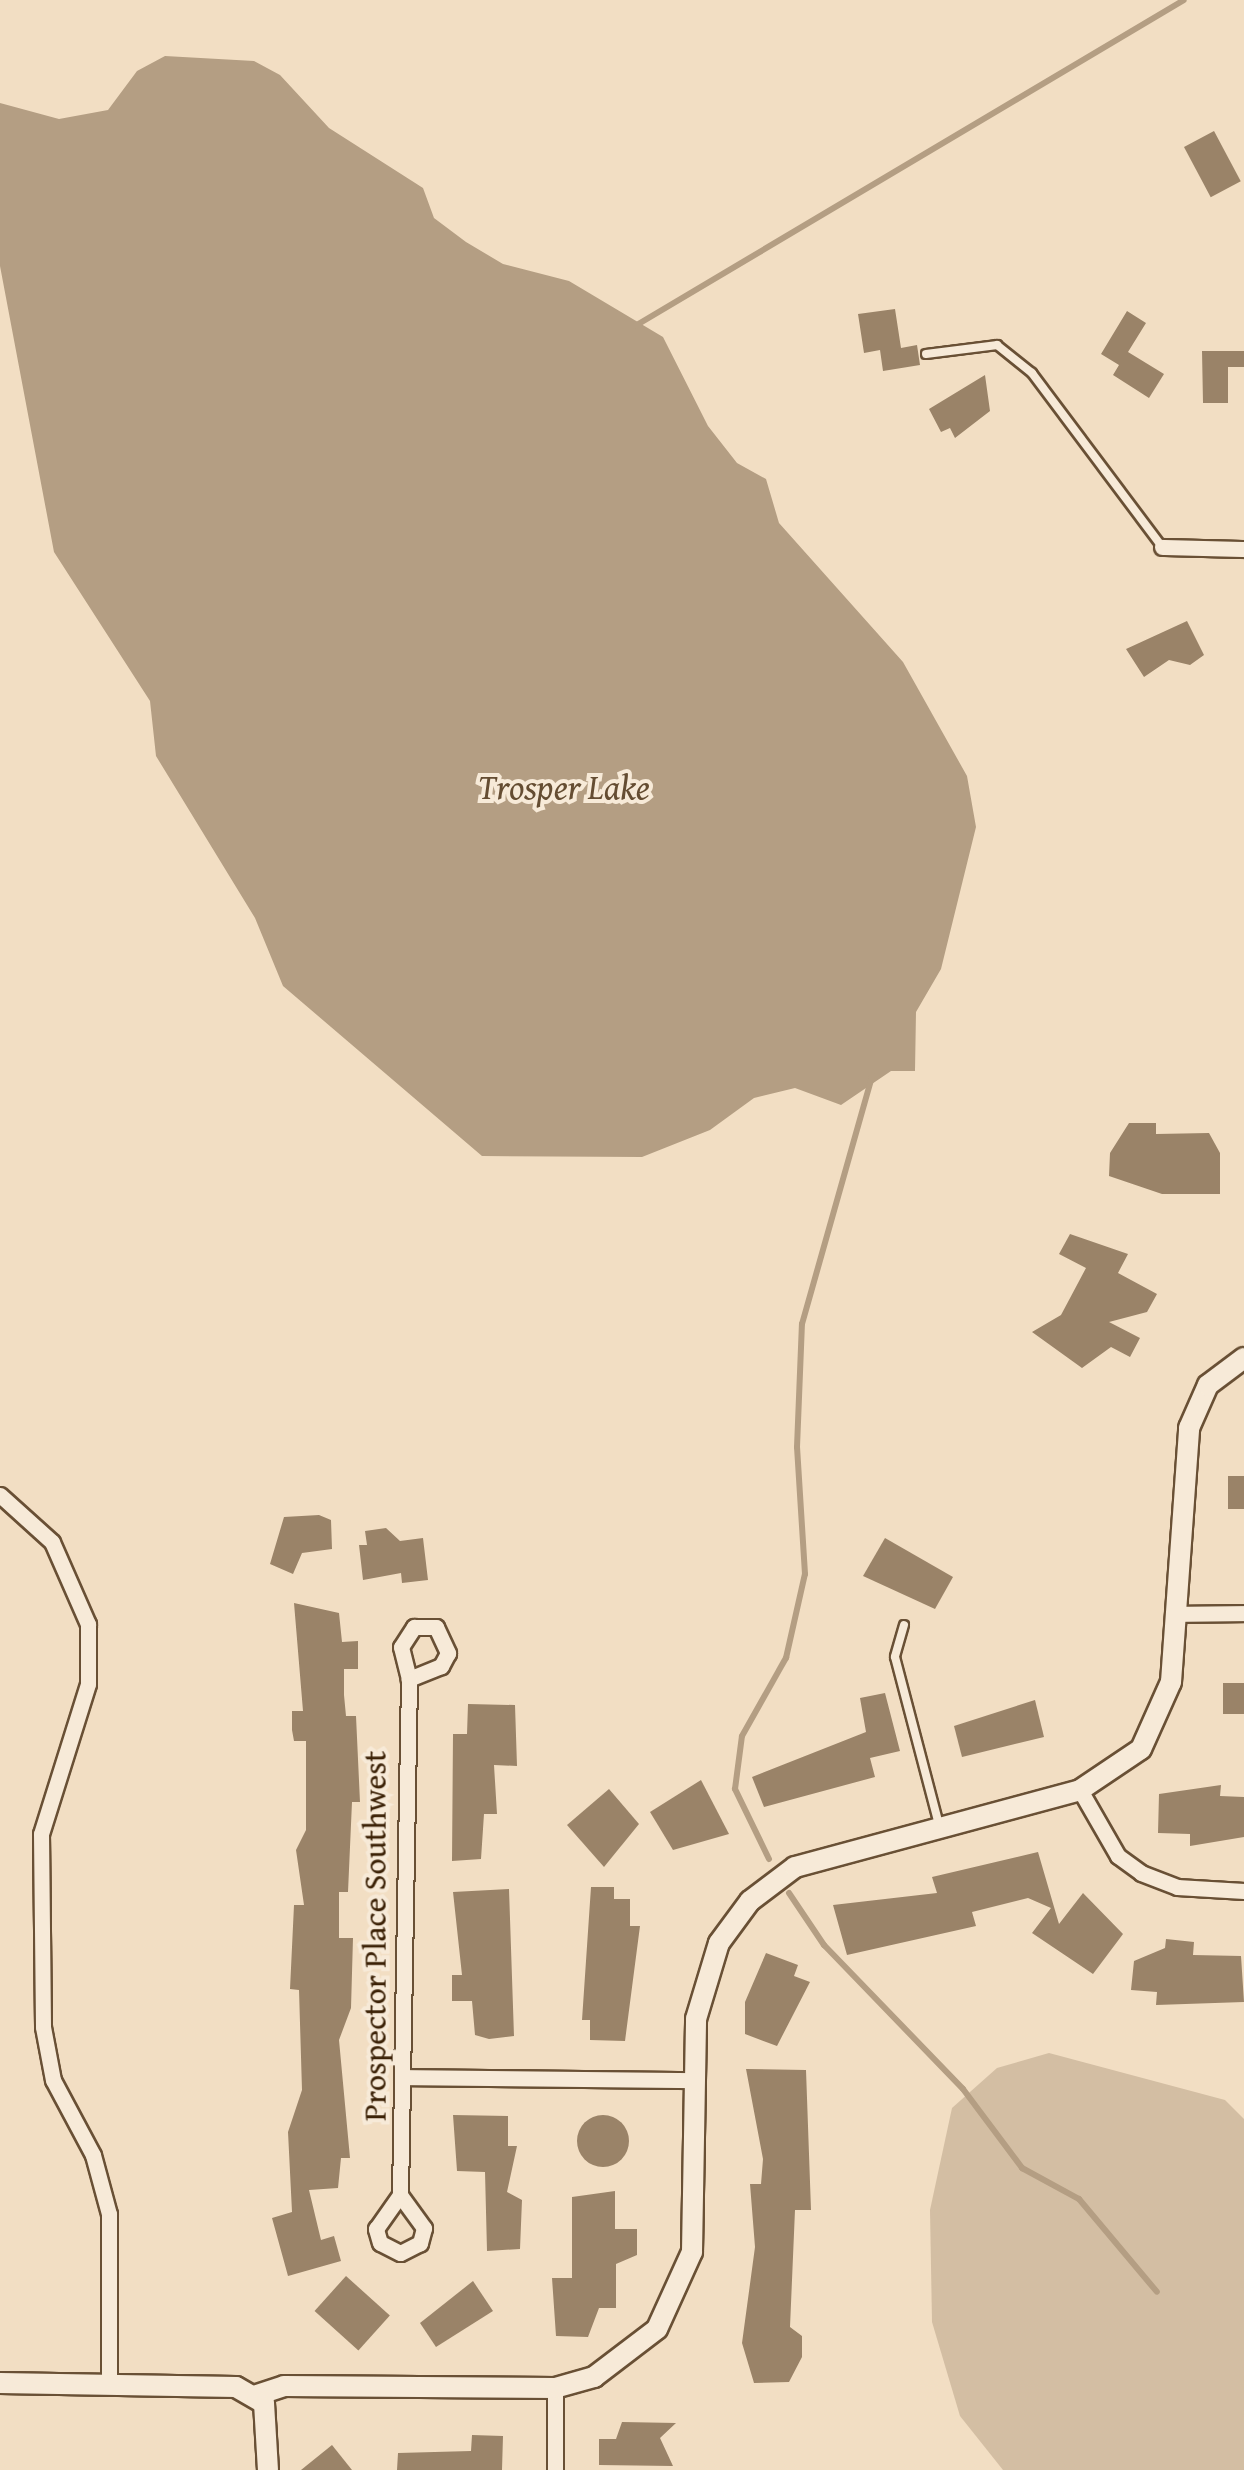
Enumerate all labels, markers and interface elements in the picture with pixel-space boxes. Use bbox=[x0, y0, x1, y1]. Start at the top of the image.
water label: Trosper Lake bbox=[478, 766, 650, 808]
street label: Prospector Place Southwest bbox=[356, 1751, 394, 2121]

